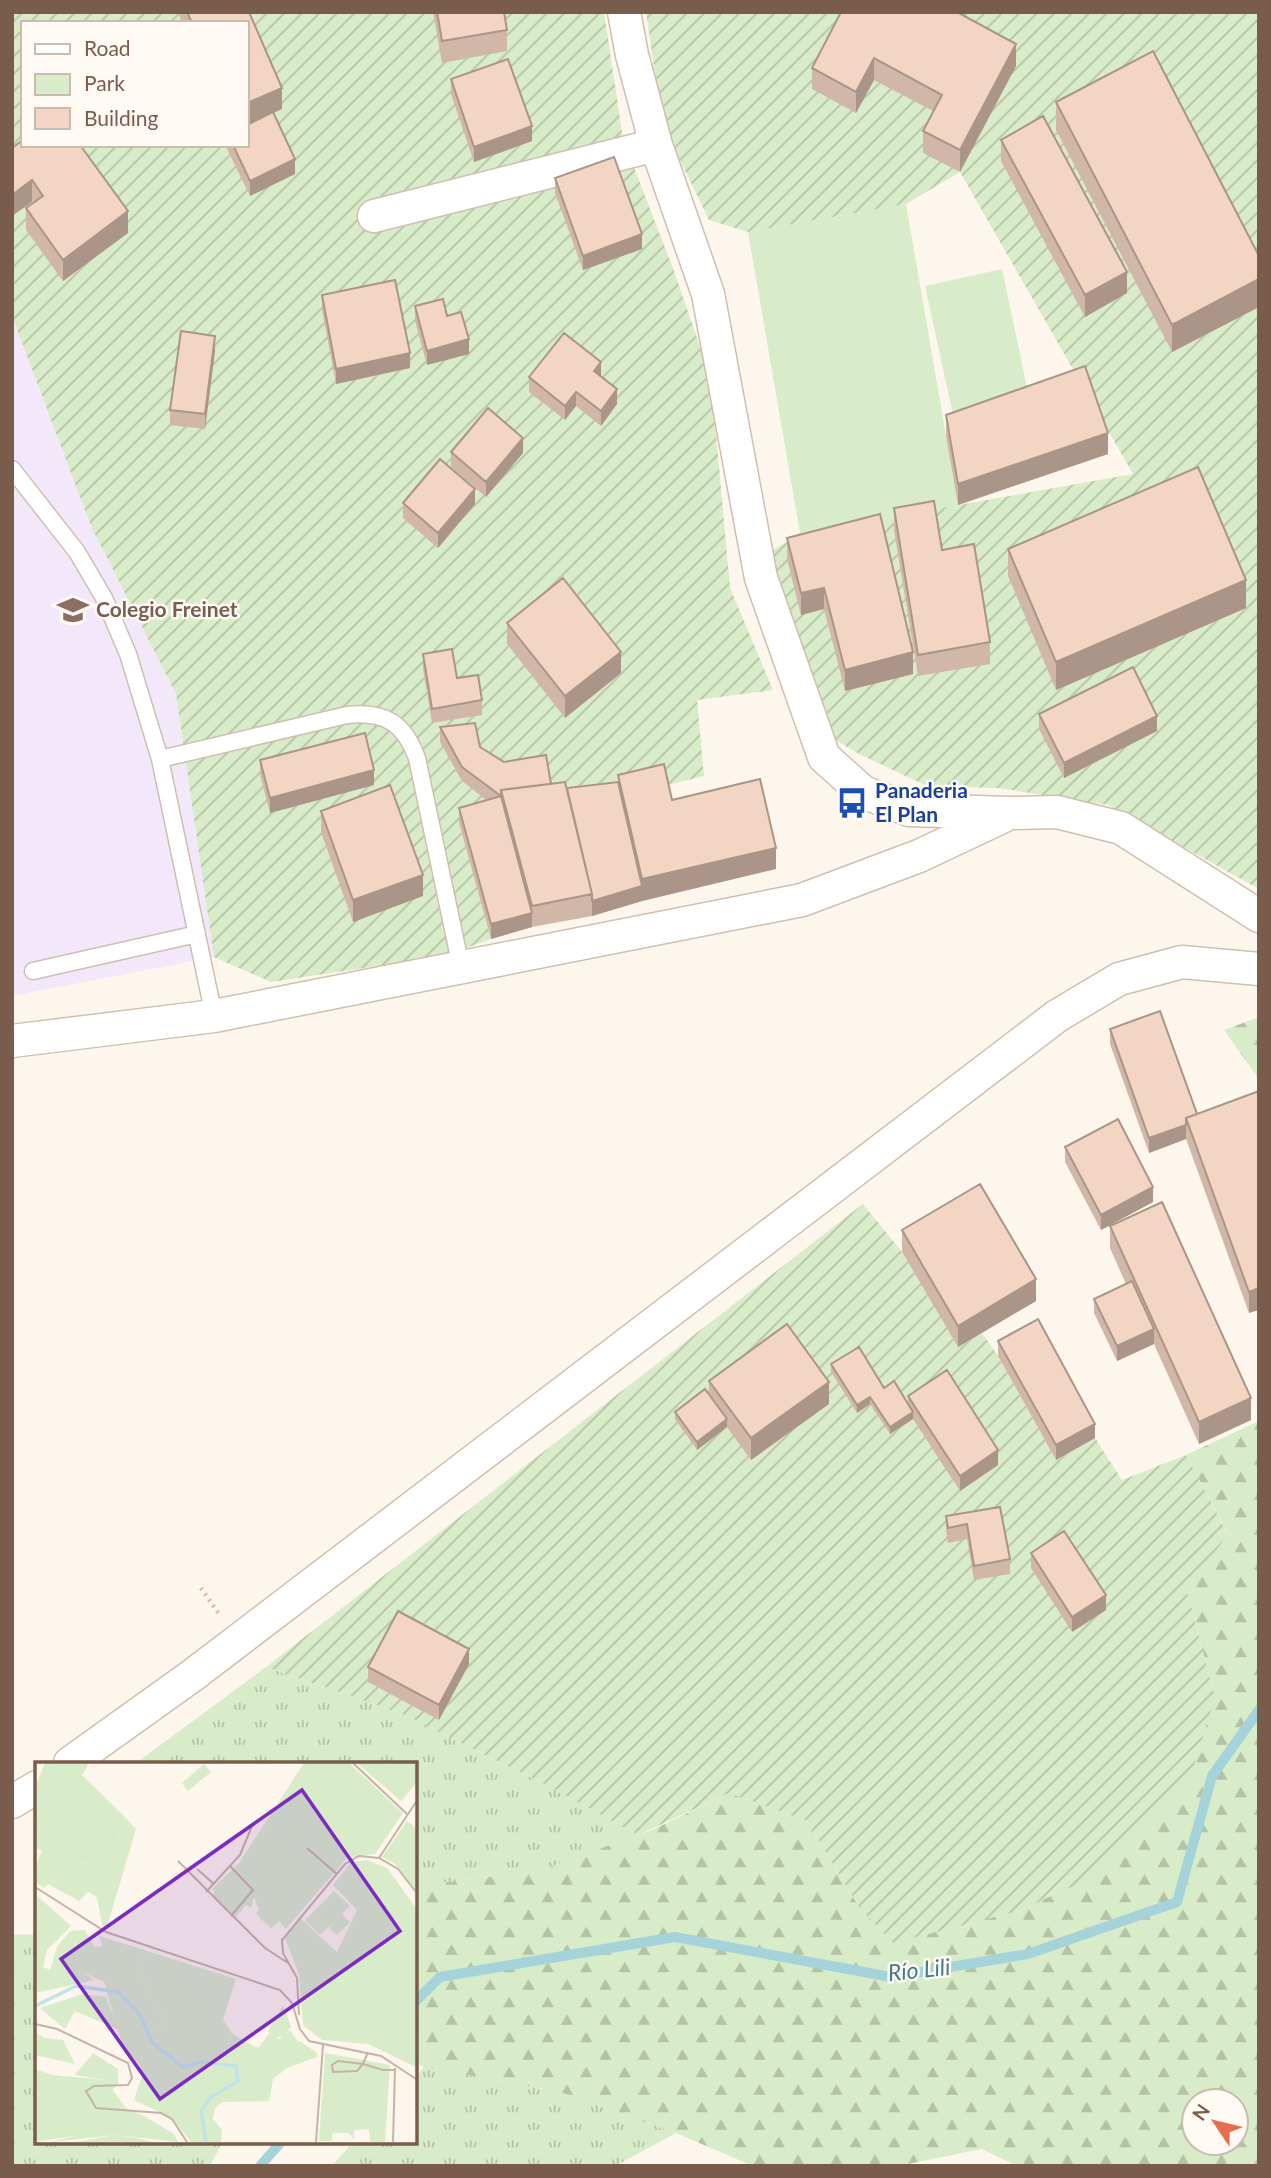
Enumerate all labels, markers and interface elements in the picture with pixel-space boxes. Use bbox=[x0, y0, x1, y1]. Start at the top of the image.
legend bbox=[21, 21, 248, 147]
text: Road bbox=[84, 35, 131, 60]
text: Park bbox=[84, 70, 125, 95]
text: Building bbox=[84, 105, 159, 130]
school or university icon: Colegio Freinet bbox=[56, 593, 90, 627]
place label: Colegio Freinet bbox=[96, 596, 238, 621]
place label: Panaderia El Plan bbox=[875, 777, 968, 826]
bus stop icon: Panaderia El Plan bbox=[835, 786, 869, 820]
inset map bbox=[35, 1762, 416, 2143]
water label: Río Lili bbox=[886, 1952, 951, 1986]
north arrow bbox=[1180, 2087, 1250, 2157]
text: N bbox=[1187, 2099, 1214, 2125]

